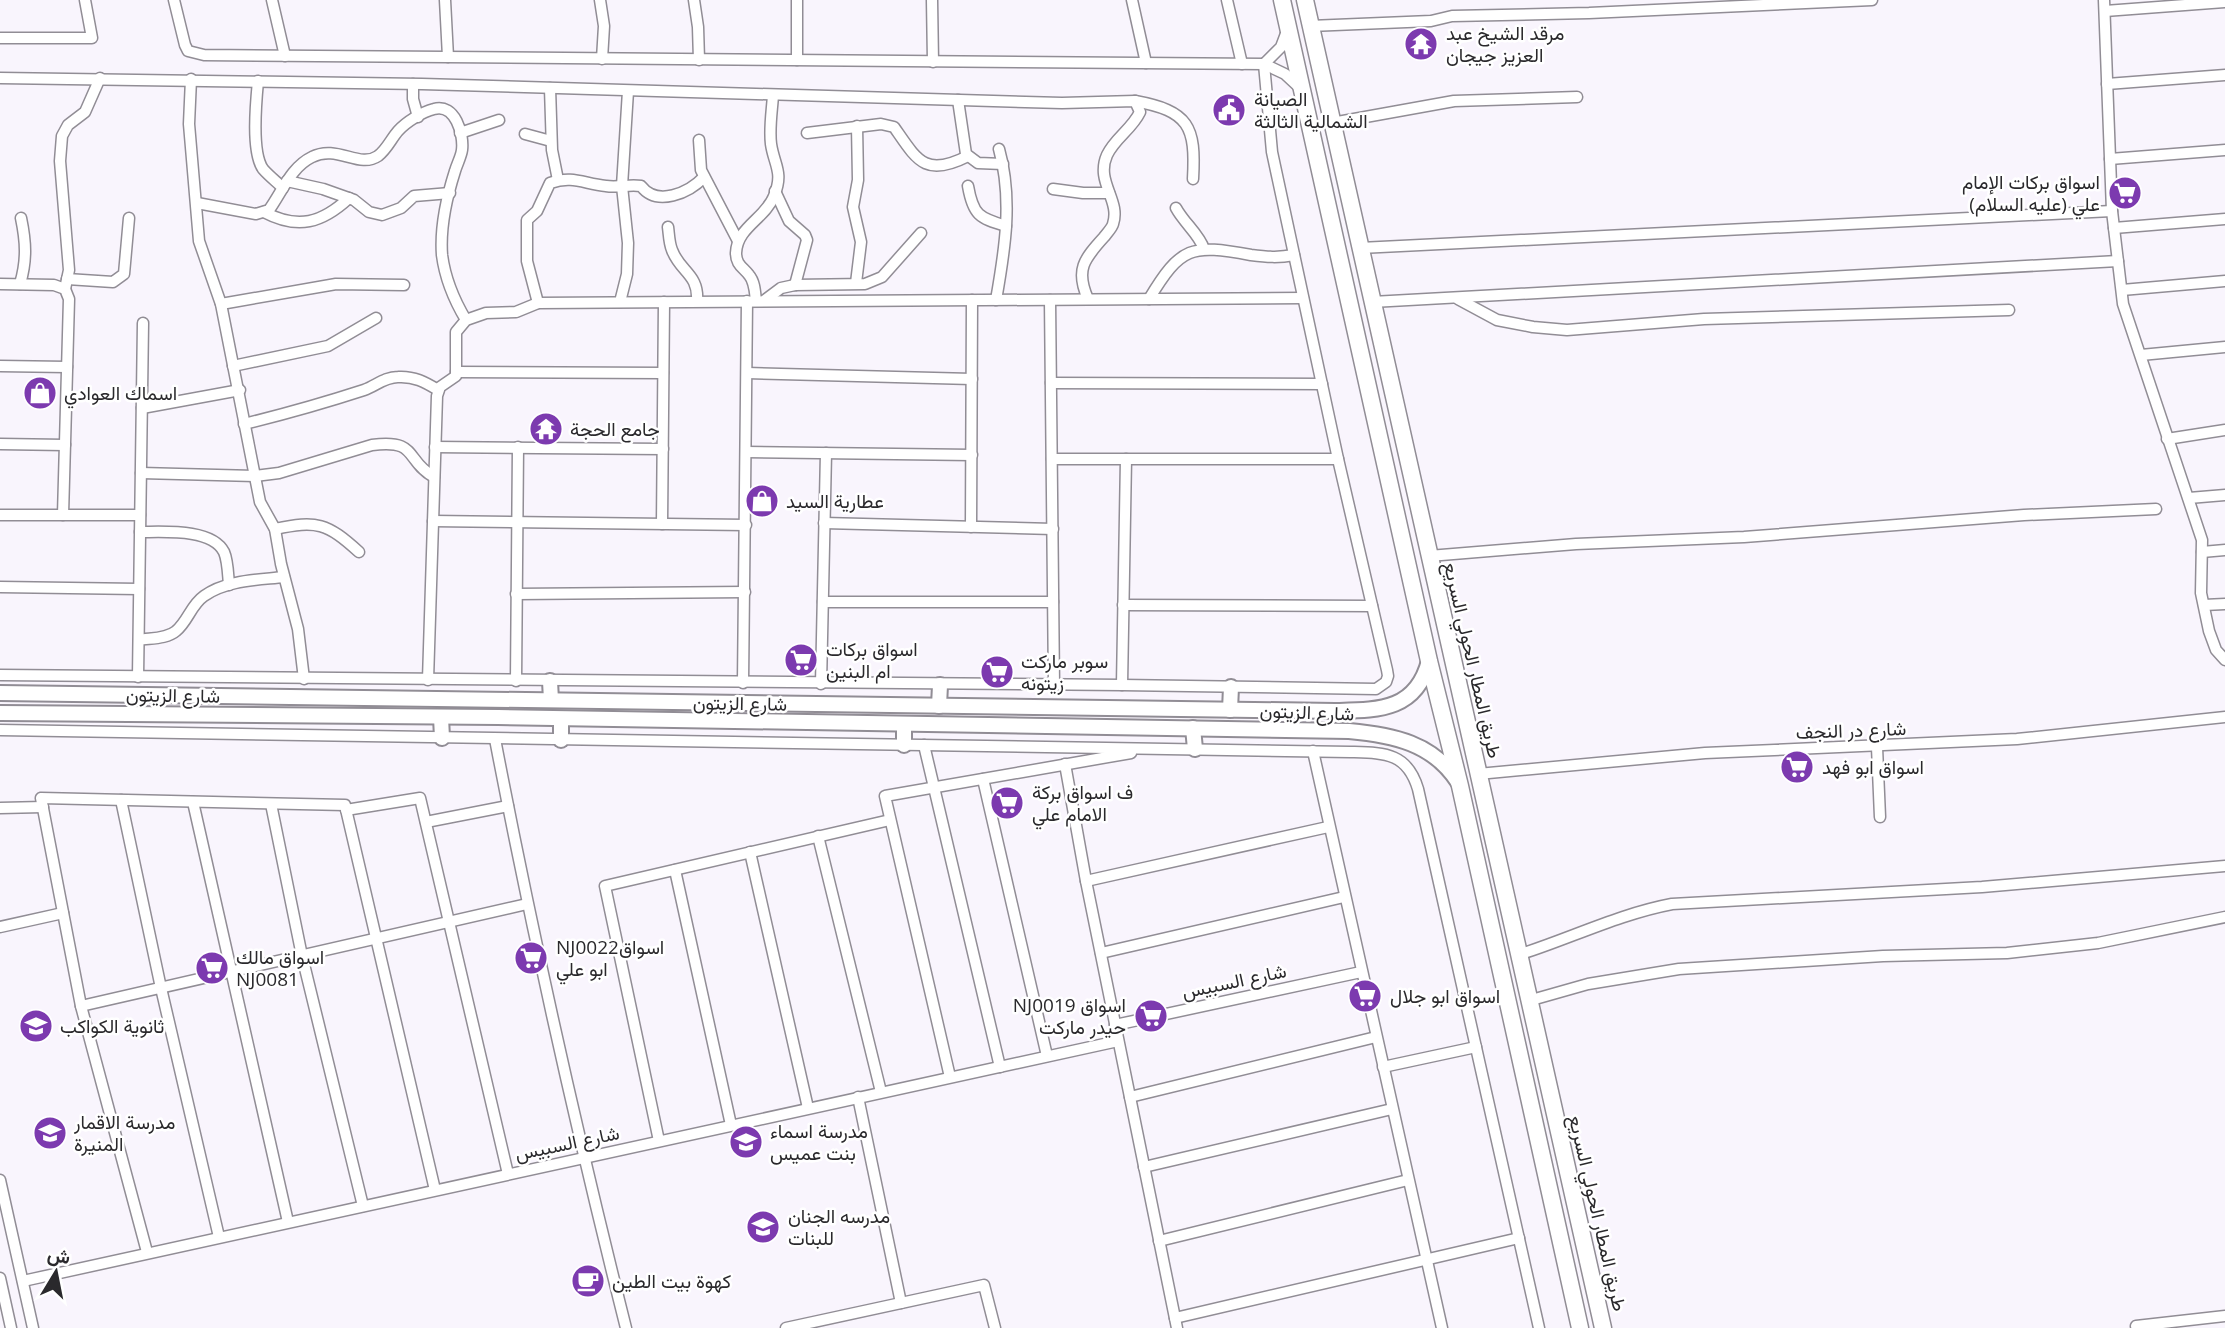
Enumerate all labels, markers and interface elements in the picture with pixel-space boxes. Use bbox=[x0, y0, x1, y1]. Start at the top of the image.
place label: مرقد الشيخ عبد العزيز جيجان bbox=[1446, 20, 1564, 68]
temple icon: مرقد الشيخ عبد العزيز جيجان bbox=[1402, 25, 1440, 63]
place label: الصيانة الشمالية الثالثة bbox=[1254, 86, 1368, 134]
public building icon: الصيانة الشمالية الثالثة bbox=[1210, 91, 1248, 129]
place label: اسواق بركات الإمام علي (عليه السلام) bbox=[1962, 169, 2100, 220]
supermarket icon: اسواق بركات الإمام علي (عليه السلام) bbox=[2106, 174, 2144, 212]
shop icon: اسماك العوادي bbox=[21, 374, 59, 412]
place label: اسماك العوادي bbox=[64, 380, 177, 409]
temple icon: جامع الحجة bbox=[527, 410, 565, 448]
place label: جامع الحجة bbox=[570, 416, 660, 443]
shop icon: عطارية السيد bbox=[743, 482, 781, 520]
place label: عطارية السيد bbox=[786, 488, 884, 514]
street label: طريق المطار الحولي السريع bbox=[1435, 559, 1508, 761]
place label: اسواق بركات ام البنين bbox=[826, 636, 918, 684]
supermarket icon: اسواق بركات ام البنين bbox=[782, 641, 820, 679]
place label: سوبر ماركت زيتونه bbox=[1021, 648, 1108, 696]
supermarket icon: سوبر ماركت زيتونه bbox=[978, 653, 1016, 691]
street label: شارع الزيتون bbox=[126, 681, 220, 709]
street label: شارع الزيتون bbox=[693, 689, 787, 717]
street label: شارع الزيتون bbox=[1259, 697, 1355, 727]
street label: شارع در النجف bbox=[1795, 715, 1907, 745]
supermarket icon: اسواق ابو فهد bbox=[1778, 748, 1816, 786]
place label: اسواق ابو فهد bbox=[1822, 754, 1924, 780]
place label: ف اسواق بركة الامام علي bbox=[1032, 779, 1133, 830]
supermarket icon: ف اسواق بركة الامام علي bbox=[988, 784, 1026, 822]
place label: NJ0022اسواق ابو علي bbox=[556, 934, 664, 985]
supermarket icon: NJ0022اسواق ابو علي bbox=[512, 939, 550, 977]
place label: اسواق مالك NJ0081 bbox=[236, 944, 324, 992]
supermarket icon: اسواق مالك NJ0081 bbox=[193, 949, 231, 987]
street label: شارع السبيس bbox=[1179, 957, 1289, 1005]
supermarket icon: اسواق ابو جلال bbox=[1346, 977, 1384, 1015]
place label: اسواق ابو جلال bbox=[1390, 983, 1500, 1009]
place label: NJ0019 اسواق حيدر ماركت bbox=[1013, 992, 1126, 1040]
supermarket icon: NJ0019 اسواق حيدر ماركت bbox=[1132, 997, 1170, 1035]
school or university icon: ثانوية الكواكب bbox=[17, 1007, 55, 1045]
place label: ثانوية الكواكب bbox=[60, 1013, 164, 1039]
place label: مدرسة الاقمار المنيرة bbox=[73, 1109, 175, 1157]
street label: طريق المطار الحولي السريع bbox=[1560, 1112, 1633, 1314]
school or university icon: مدرسة الاقمار المنيرة bbox=[31, 1114, 69, 1152]
place label: مدرسة اسماء بنت عميس bbox=[770, 1118, 868, 1166]
street label: شارع السبيس bbox=[512, 1119, 622, 1167]
school or university icon: مدرسة اسماء بنت عميس bbox=[727, 1123, 765, 1161]
place label: مدرسه الجنان للبنات bbox=[788, 1203, 890, 1251]
school or university icon: مدرسه الجنان للبنات bbox=[744, 1208, 782, 1246]
north arrow bbox=[21, 1237, 91, 1307]
text: ش bbox=[45, 1240, 73, 1270]
cafe icon: كهوة بيت الطين bbox=[569, 1262, 607, 1300]
place label: كهوة بيت الطين bbox=[612, 1268, 731, 1294]

